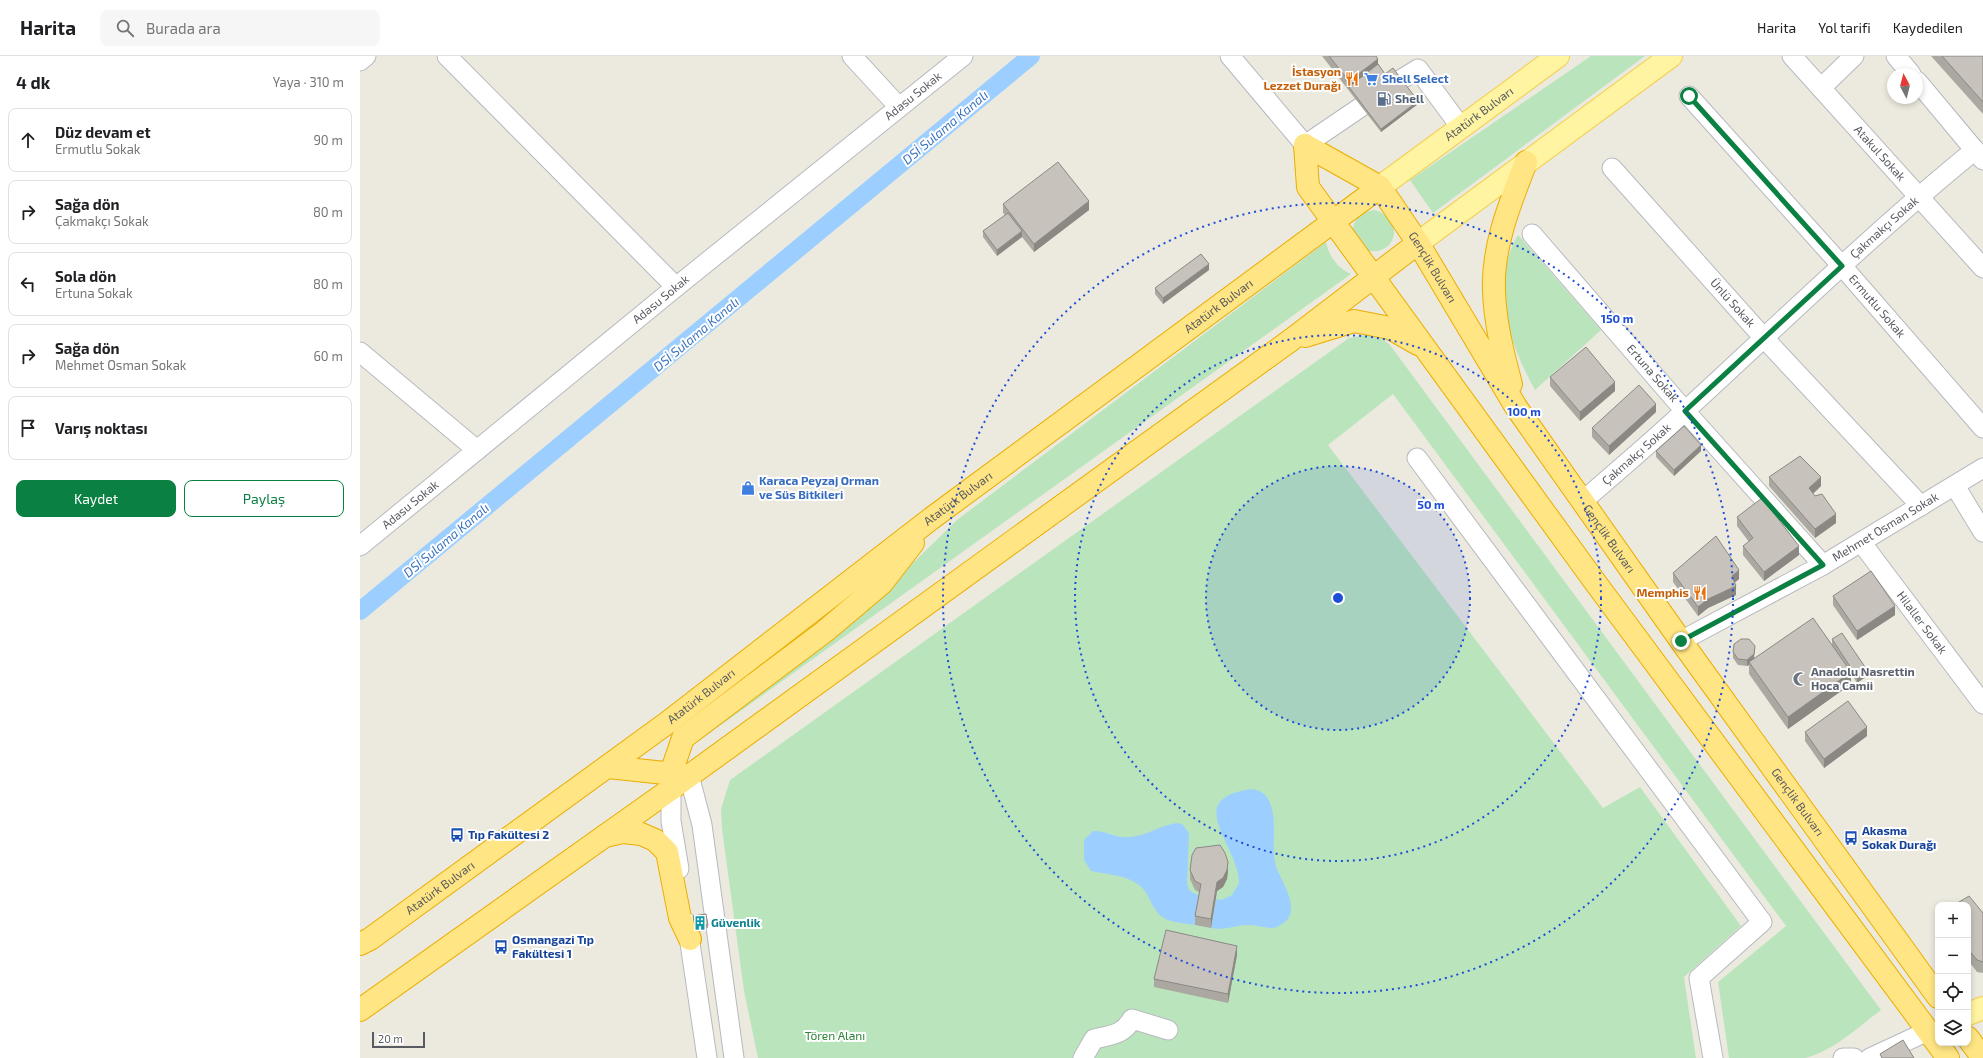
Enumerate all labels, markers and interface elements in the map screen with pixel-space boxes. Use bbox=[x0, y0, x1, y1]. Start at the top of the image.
search box bbox=[100, 10, 380, 46]
text: Harita bbox=[20, 16, 76, 39]
icon: search bbox=[114, 17, 136, 39]
text: Burada ara bbox=[146, 19, 221, 37]
text: Harita bbox=[1757, 19, 1796, 36]
text: Yol tarifi bbox=[1818, 19, 1871, 36]
text: Kaydedilen bbox=[1893, 19, 1963, 36]
place label: İstasyon Lezzet Durağı bbox=[1263, 64, 1341, 92]
street label: Adasu Sokak bbox=[881, 68, 944, 122]
north arrow bbox=[1887, 68, 1923, 104]
restaurant icon: İstasyon Lezzet Durağı bbox=[1344, 71, 1360, 87]
supermarket icon: Shell Select bbox=[1363, 71, 1379, 87]
place label: Shell Select bbox=[1382, 71, 1449, 85]
text: 4 dk bbox=[16, 72, 50, 92]
text: Yaya · 310 m bbox=[273, 74, 344, 90]
street label: Atatürk Bulvarı bbox=[1441, 83, 1516, 143]
water label: DSİ Sulama Kanalı bbox=[899, 87, 991, 167]
route start bbox=[1680, 87, 1698, 105]
fuel station icon: Shell bbox=[1376, 91, 1392, 107]
place label: Shell bbox=[1395, 91, 1424, 105]
street label: Atakul Sokak bbox=[1852, 122, 1909, 183]
text: Düz devam et bbox=[55, 123, 151, 141]
icon: ahead bbox=[17, 129, 39, 151]
text: 90 m bbox=[313, 132, 343, 148]
text: Ermutlu Sokak bbox=[55, 141, 140, 157]
street label: Çakmakçı Sokak bbox=[1847, 193, 1921, 262]
text: Sağa dön bbox=[55, 195, 120, 213]
icon: right bbox=[17, 201, 39, 223]
text: 80 m bbox=[313, 204, 343, 220]
text: Çakmakçı Sokak bbox=[55, 213, 149, 229]
street label: Gençlik Bulvarı bbox=[1406, 229, 1460, 305]
text: Sola dön bbox=[55, 267, 116, 285]
street label: Adasu Sokak bbox=[629, 271, 691, 326]
street label: Ermutlu Sokak bbox=[1847, 271, 1909, 340]
icon: left bbox=[17, 273, 39, 295]
street label: Atatürk Bulvarı bbox=[1181, 275, 1255, 335]
street label: Ünlü Sokak bbox=[1708, 275, 1759, 330]
text: 80 m bbox=[313, 276, 343, 292]
text: Ertuna Sokak bbox=[55, 285, 133, 301]
water label: DSİ Sulama Kanalı bbox=[650, 294, 742, 374]
text: 150 m bbox=[1601, 311, 1633, 325]
text: Sağa dön bbox=[55, 339, 120, 357]
street label: Ertuna Sokak bbox=[1624, 341, 1682, 404]
icon: right bbox=[17, 345, 39, 367]
text: 60 m bbox=[313, 348, 343, 364]
text: Mehmet Osman Sokak bbox=[55, 357, 186, 373]
text: 100 m bbox=[1507, 404, 1541, 418]
icon: arrive bbox=[17, 417, 39, 439]
text: Varış noktası bbox=[55, 419, 148, 437]
street label: Çakmakçı Sokak bbox=[1599, 420, 1673, 488]
street label: Atatürk Bulvarı bbox=[921, 468, 995, 528]
place label: Karaca Peyzaj Orman ve Süs Bitkileri bbox=[759, 473, 879, 501]
street label: Adasu Sokak bbox=[379, 477, 441, 531]
button: Kaydet bbox=[16, 480, 176, 517]
button: Paylaş bbox=[184, 480, 344, 517]
shop icon: Karaca Peyzaj Orman ve Süs Bitkileri bbox=[740, 480, 756, 496]
street label: Mehmet Osman Sokak bbox=[1829, 489, 1940, 564]
text: 50 m bbox=[1417, 497, 1445, 511]
water label: DSİ Sulama Kanalı bbox=[400, 500, 492, 580]
street label: Gençlik Bulvarı bbox=[1581, 501, 1639, 575]
place label: Memphis bbox=[1637, 585, 1689, 599]
restaurant icon: Memphis bbox=[1692, 585, 1708, 601]
street label: Hilaller Sokak bbox=[1895, 588, 1951, 656]
centre of rings bbox=[1331, 591, 1345, 605]
route end bbox=[1672, 632, 1690, 650]
place label: Anadolu Nasrettin Hoca Camii bbox=[1811, 664, 1915, 692]
street label: Atatürk Bulvarı bbox=[664, 665, 737, 726]
mosque icon: Anadolu Nasrettin Hoca Camii bbox=[1792, 671, 1808, 687]
street label: Gençlik Bulvarı bbox=[1769, 765, 1828, 838]
place label: Akasma Sokak Durağı bbox=[1862, 823, 1936, 851]
bus stop icon: Tıp Fakültesi 2 bbox=[449, 827, 465, 843]
place label: Tıp Fakültesi 2 bbox=[468, 827, 549, 841]
bus stop icon: Akasma Sokak Durağı bbox=[1843, 830, 1859, 846]
street label: Atatürk Bulvarı bbox=[402, 857, 477, 917]
map controls bbox=[1935, 902, 1971, 1046]
button: + bbox=[1935, 902, 1971, 938]
building icon: Güvenlik bbox=[692, 915, 708, 931]
place label: Güvenlik bbox=[711, 915, 761, 929]
place label: Osmangazi Tıp Fakültesi 1 bbox=[512, 932, 594, 960]
button: − bbox=[1935, 938, 1971, 974]
bus stop icon: Osmangazi Tıp Fakültesi 1 bbox=[493, 939, 509, 955]
button: locate bbox=[1935, 974, 1971, 1010]
button: layers bbox=[1935, 1010, 1971, 1046]
park label: Tören Alanı bbox=[805, 1028, 865, 1042]
scale bar bbox=[372, 1030, 425, 1049]
text: 20 m bbox=[378, 1032, 403, 1045]

